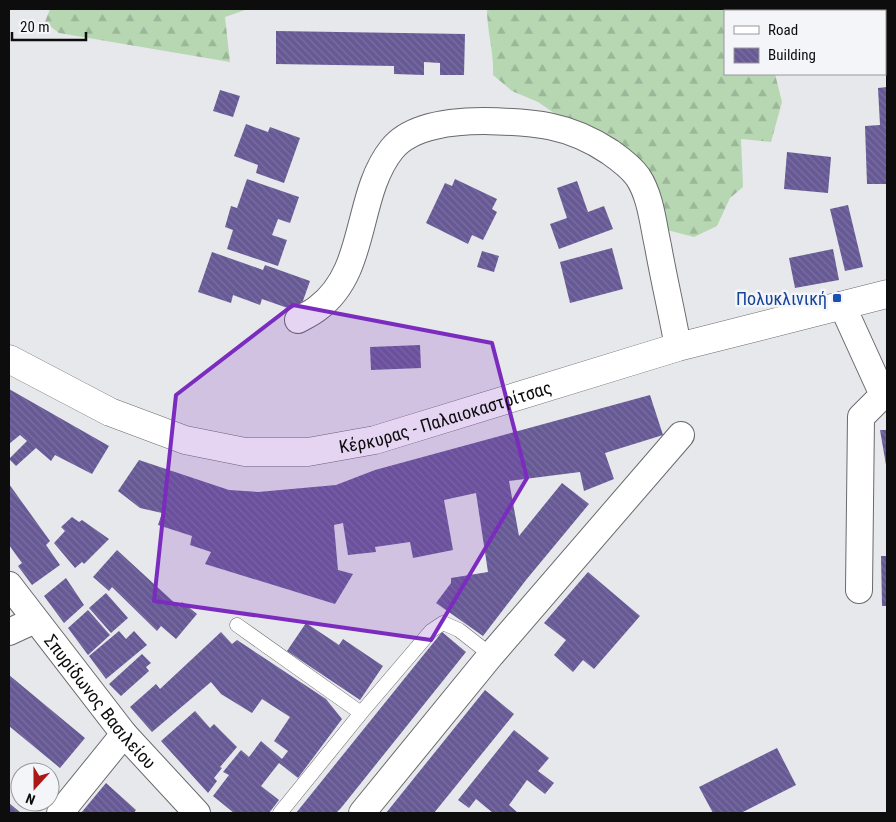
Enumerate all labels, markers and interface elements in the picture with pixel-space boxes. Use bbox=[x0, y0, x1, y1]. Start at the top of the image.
scale bar bbox=[12, 10, 86, 42]
legend bbox=[724, 10, 886, 75]
text: 20 m bbox=[20, 18, 50, 36]
text: Road bbox=[768, 21, 798, 39]
text: Building bbox=[768, 46, 816, 64]
place label: Πολυκλινική bbox=[736, 288, 827, 309]
marker: Πολυκλινική bbox=[831, 292, 843, 304]
street label: Κέρκυρας - Παλαιοκαστρίτσας bbox=[337, 376, 554, 457]
street label: Σπυρίδωνος Βασιλείου bbox=[40, 630, 161, 773]
north arrow bbox=[10, 762, 60, 812]
text: N bbox=[23, 790, 37, 808]

